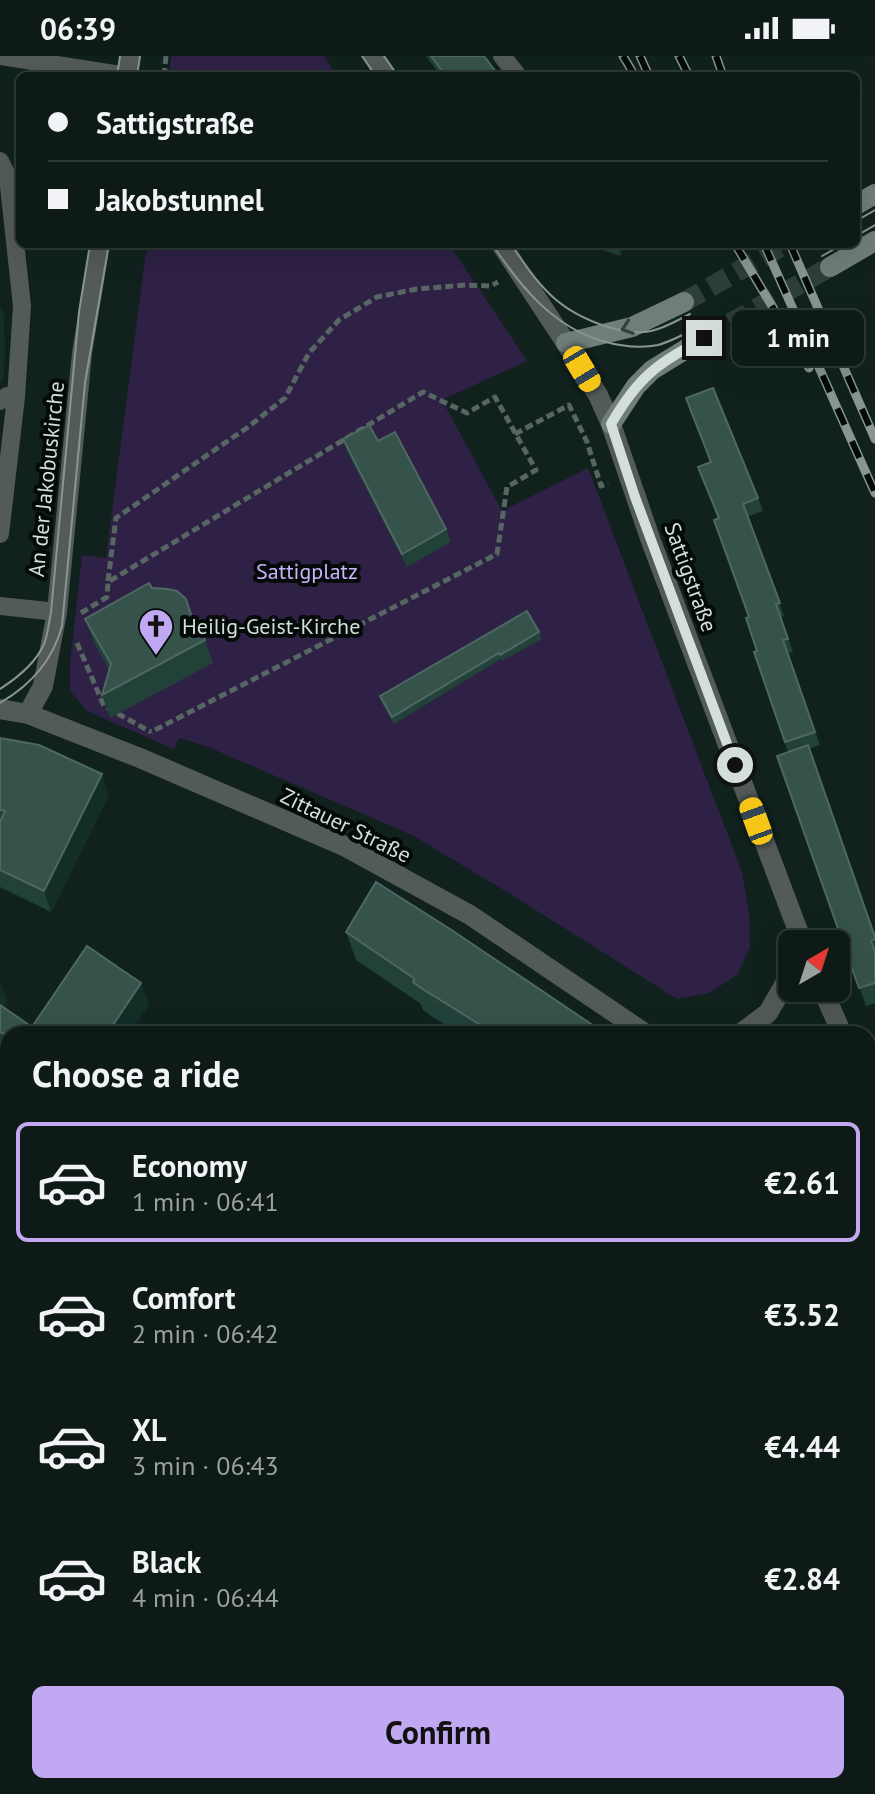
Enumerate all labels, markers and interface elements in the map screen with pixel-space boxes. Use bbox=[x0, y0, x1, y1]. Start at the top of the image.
text: 06:39 bbox=[40, 9, 116, 48]
text: Sattigstraße bbox=[96, 103, 254, 142]
text: Jakobstunnel bbox=[96, 180, 264, 219]
callout: 1 min bbox=[732, 310, 864, 366]
one-way arrow bbox=[621, 318, 635, 334]
route end bbox=[686, 320, 722, 356]
text: 1 min bbox=[766, 321, 830, 354]
car bbox=[559, 342, 605, 396]
street label: An der Jakobuskirche bbox=[22, 380, 70, 578]
street label: Sattigstraße bbox=[658, 518, 724, 636]
park label: Sattigplatz bbox=[256, 557, 358, 585]
church icon: Heilig-Geist-Kirche bbox=[137, 607, 175, 657]
place label: Heilig-Geist-Kirche bbox=[182, 612, 360, 640]
route start bbox=[717, 747, 753, 783]
street label: Zittauer Straße bbox=[276, 781, 416, 869]
car bbox=[737, 794, 775, 848]
north arrow bbox=[778, 930, 850, 1002]
map controls bbox=[778, 930, 850, 1002]
text: Choose a ride bbox=[32, 1050, 240, 1097]
icon: car bbox=[36, 1146, 108, 1218]
text: Economy bbox=[132, 1146, 247, 1185]
text: €2.61 bbox=[765, 1163, 840, 1202]
text: 1 min · 06:41 bbox=[132, 1185, 279, 1218]
icon: car bbox=[36, 1278, 108, 1350]
text: Comfort bbox=[132, 1278, 235, 1317]
text: €3.52 bbox=[765, 1295, 840, 1334]
text: 2 min · 06:42 bbox=[132, 1317, 279, 1350]
icon: car bbox=[36, 1410, 108, 1482]
text: XL bbox=[132, 1410, 166, 1449]
text: €4.44 bbox=[765, 1427, 840, 1466]
text: 3 min · 06:43 bbox=[132, 1449, 279, 1482]
icon: car bbox=[36, 1542, 108, 1614]
text: Black bbox=[132, 1542, 201, 1581]
text: €2.84 bbox=[765, 1559, 840, 1598]
text: 4 min · 06:44 bbox=[132, 1581, 279, 1614]
button: Confirm bbox=[32, 1686, 844, 1778]

